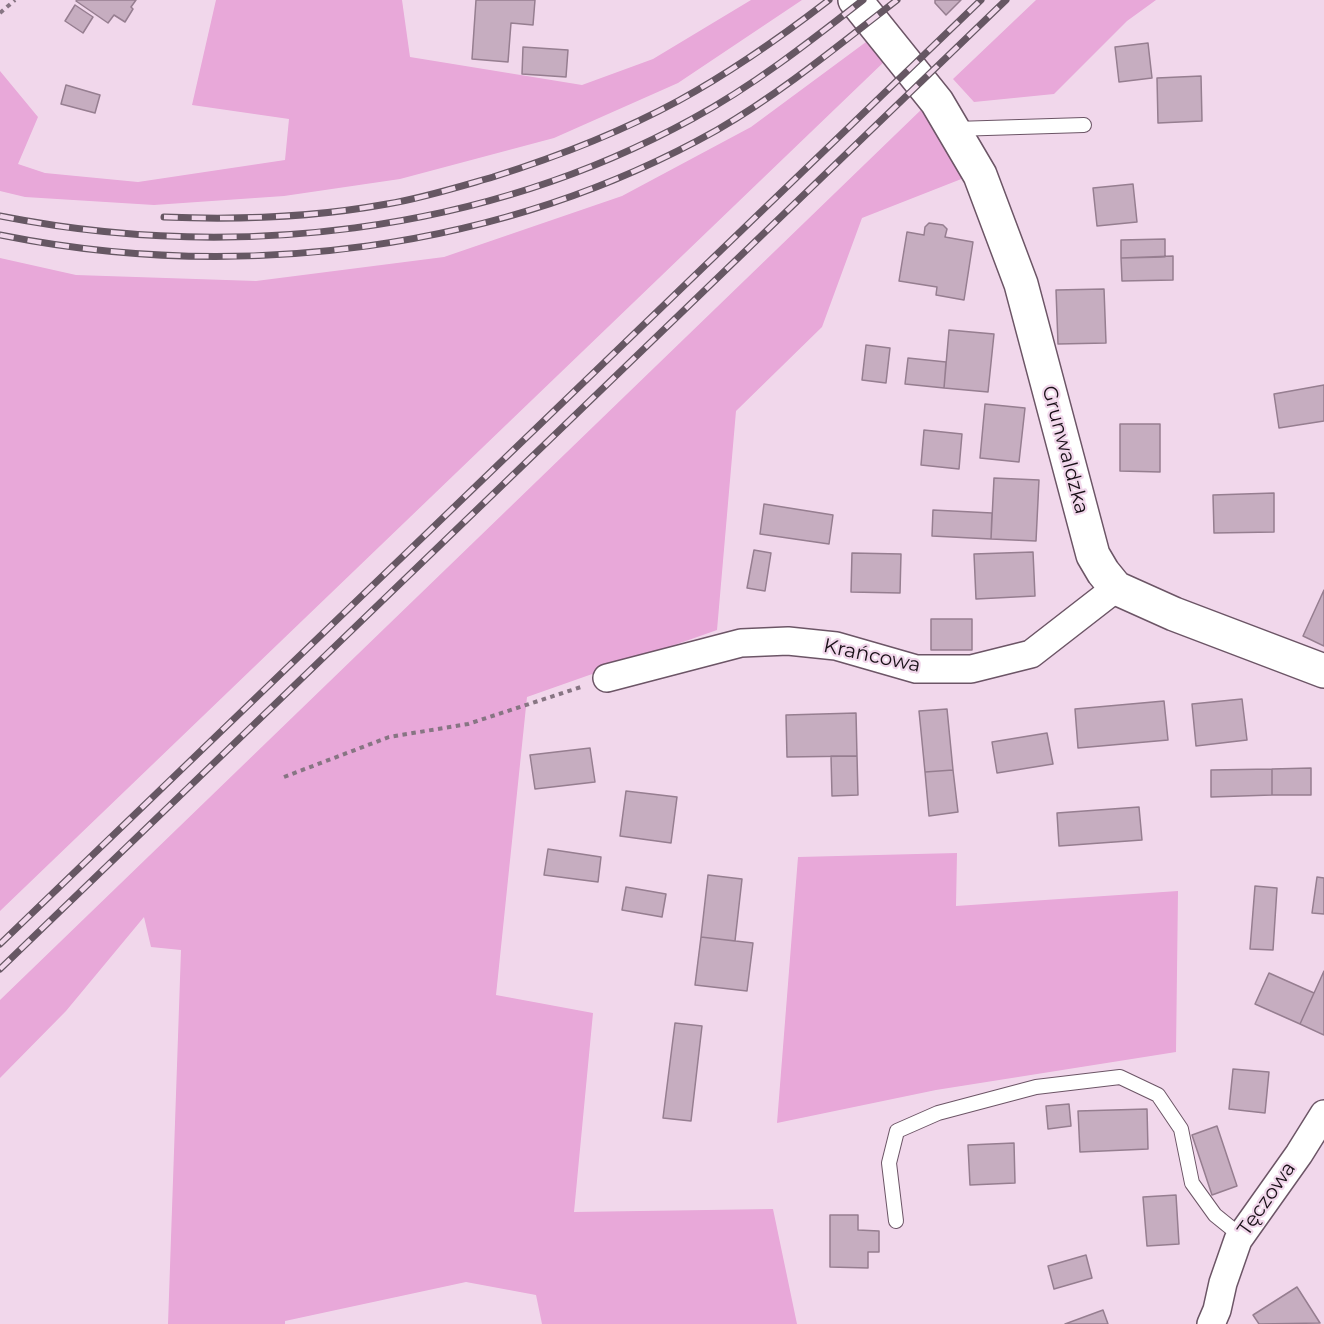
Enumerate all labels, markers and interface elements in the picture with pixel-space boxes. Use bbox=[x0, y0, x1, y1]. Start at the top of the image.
street label: Grunwaldzka bbox=[1036, 383, 1094, 517]
street label: Krańcowa bbox=[821, 634, 923, 678]
street label: Tęczowa bbox=[1233, 1157, 1301, 1241]

